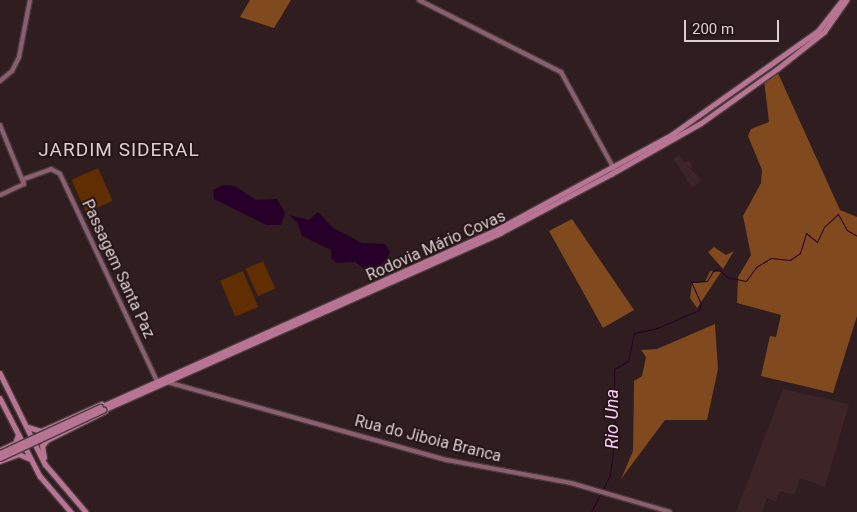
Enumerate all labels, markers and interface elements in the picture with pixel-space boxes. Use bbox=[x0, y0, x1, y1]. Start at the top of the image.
scale bar bbox=[687, 10, 782, 42]
text: 200 m bbox=[692, 20, 734, 38]
district label: JARDIM SIDERAL bbox=[37, 139, 201, 161]
street label: Passagem Santa Paz bbox=[77, 197, 159, 341]
street label: Rodovia Mário Covas bbox=[363, 207, 509, 285]
water label: Rio Una bbox=[601, 389, 623, 449]
street label: Rua do Jiboia Branca bbox=[353, 411, 503, 467]

